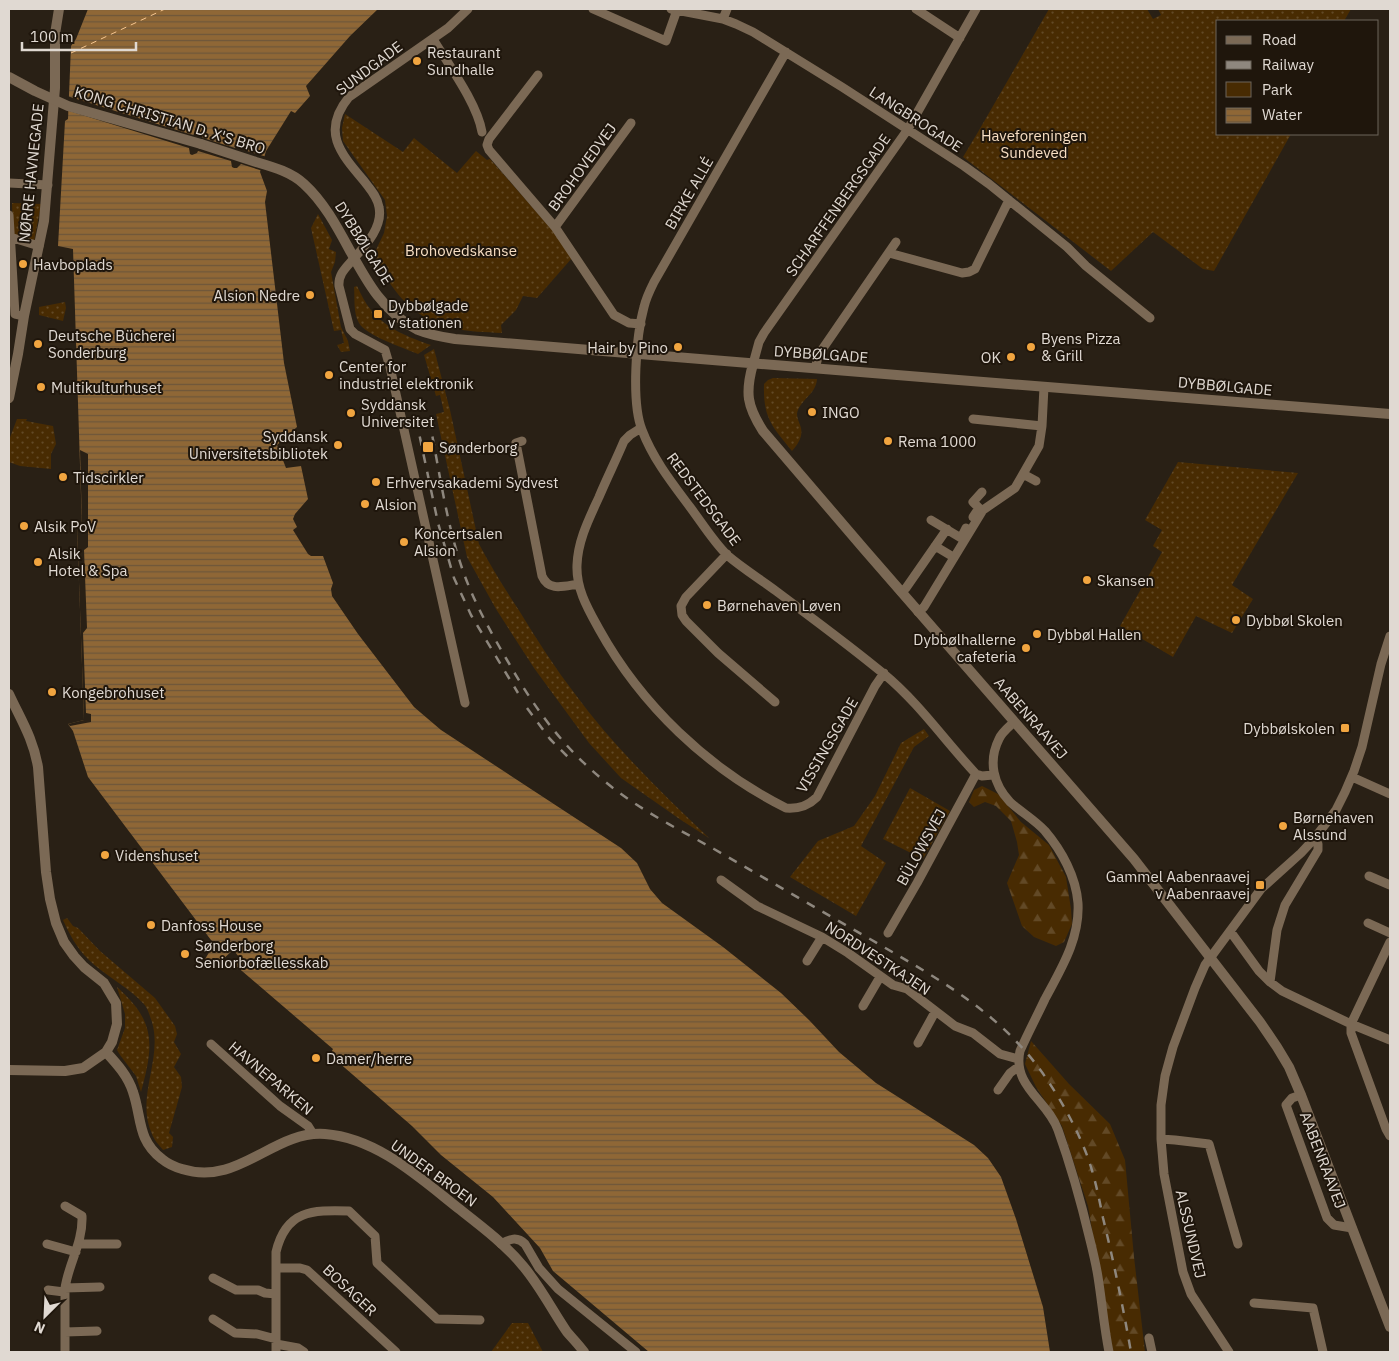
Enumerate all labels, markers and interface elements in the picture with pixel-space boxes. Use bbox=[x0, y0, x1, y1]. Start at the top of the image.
scale bar bbox=[22, 20, 136, 52]
legend bbox=[1216, 20, 1379, 135]
text: 100 m bbox=[30, 27, 74, 46]
text: Road bbox=[1262, 30, 1297, 49]
street label: SUNDGADE bbox=[332, 37, 406, 99]
place label: Restaurant Sundhalle bbox=[427, 43, 501, 79]
marker: Restaurant Sundhalle bbox=[411, 55, 423, 67]
text: Railway bbox=[1262, 55, 1315, 74]
text: Park bbox=[1262, 80, 1292, 99]
street label: KONG CHRISTIAN D. X'S BRO bbox=[72, 82, 268, 158]
street label: LANGBROGADE bbox=[866, 82, 966, 156]
street label: NØRRE HAVNEGADE bbox=[14, 103, 48, 243]
text: Water bbox=[1262, 105, 1303, 124]
street label: BROHOVEDVEJ bbox=[544, 119, 620, 215]
park label: Haveforeningen Sundeved bbox=[981, 126, 1087, 162]
street label: SCHARFFENBERGSGADE bbox=[781, 130, 895, 280]
street label: BIRKE ALLÉ bbox=[661, 153, 717, 233]
street label: DYBBØLGADE bbox=[331, 198, 397, 288]
park label: Brohovedskanse bbox=[405, 241, 517, 260]
place label: Havboplads bbox=[33, 255, 113, 274]
marker: Havboplads bbox=[17, 258, 29, 270]
place label: Alsion Nedre bbox=[214, 286, 300, 305]
marker: Alsion Nedre bbox=[304, 289, 316, 301]
place label: Dybbølgade v stationen bbox=[388, 296, 468, 332]
marker: Dybbølgade v stationen bbox=[372, 308, 384, 320]
place label: Deutsche Bücherei Sonderburg bbox=[48, 326, 175, 362]
place label: Byens Pizza & Grill bbox=[1041, 329, 1120, 365]
marker: Deutsche Bücherei Sonderburg bbox=[32, 338, 44, 350]
place label: Hair by Pino bbox=[587, 338, 668, 357]
marker: Hair by Pino bbox=[672, 341, 684, 353]
street label: DYBBØLGADE bbox=[773, 341, 869, 367]
marker: Byens Pizza & Grill bbox=[1025, 341, 1037, 353]
place label: OK bbox=[981, 348, 1001, 367]
marker: OK bbox=[1005, 351, 1017, 363]
place label: Center for industriel elektronik bbox=[339, 357, 474, 393]
marker: Center for industriel elektronik bbox=[323, 369, 335, 381]
street label: DYBBØLGADE bbox=[1177, 372, 1273, 400]
place label: Multikulturhuset bbox=[51, 378, 162, 397]
marker: Multikulturhuset bbox=[35, 381, 47, 393]
place label: Syddansk Universitet bbox=[361, 395, 434, 431]
place label: INGO bbox=[822, 403, 860, 422]
marker: INGO bbox=[806, 406, 818, 418]
marker: Syddansk Universitet bbox=[345, 407, 357, 419]
place label: Syddansk Universitetsbibliotek bbox=[189, 427, 328, 463]
place label: Rema 1000 bbox=[898, 432, 976, 451]
marker: Rema 1000 bbox=[882, 435, 894, 447]
place label: Sønderborg bbox=[439, 438, 517, 457]
marker: Syddansk Universitetsbibliotek bbox=[332, 439, 344, 451]
marker: Sønderborg bbox=[421, 440, 435, 454]
street label: REDSTEDSGADE bbox=[663, 449, 745, 549]
place label: Tidscirkler bbox=[73, 468, 144, 487]
marker: Tidscirkler bbox=[57, 471, 69, 483]
place label: Erhvervsakademi Sydvest bbox=[386, 473, 558, 492]
marker: Erhvervsakademi Sydvest bbox=[370, 476, 382, 488]
place label: Alsion bbox=[375, 495, 417, 514]
marker: Alsion bbox=[359, 498, 371, 510]
place label: Alsik PoV bbox=[34, 517, 96, 536]
marker: Alsik PoV bbox=[18, 520, 30, 532]
place label: Koncertsalen Alsion bbox=[414, 524, 503, 560]
marker: Koncertsalen Alsion bbox=[398, 536, 410, 548]
place label: Alsik Hotel & Spa bbox=[48, 544, 127, 580]
marker: Alsik Hotel & Spa bbox=[32, 556, 44, 568]
place label: Skansen bbox=[1097, 571, 1154, 590]
marker: Skansen bbox=[1081, 574, 1093, 586]
place label: Børnehaven Løven bbox=[717, 596, 841, 615]
marker: Børnehaven Løven bbox=[701, 599, 713, 611]
place label: Dybbøl Skolen bbox=[1246, 611, 1343, 630]
marker: Dybbøl Skolen bbox=[1230, 614, 1242, 626]
place label: Dybbøl Hallen bbox=[1047, 625, 1142, 644]
marker: Dybbøl Hallen bbox=[1031, 628, 1043, 640]
place label: Dybbølhallerne cafeteria bbox=[913, 630, 1016, 666]
marker: Dybbølhallerne cafeteria bbox=[1020, 642, 1032, 654]
street label: AABENRAAVEJ bbox=[990, 673, 1072, 763]
place label: Kongebrohuset bbox=[62, 683, 165, 702]
marker: Kongebrohuset bbox=[46, 686, 58, 698]
street label: VISSINGSGADE bbox=[792, 694, 862, 796]
place label: Dybbølskolen bbox=[1243, 719, 1335, 738]
marker: Dybbølskolen bbox=[1339, 722, 1351, 734]
street label: BÜLOWSVEJ bbox=[892, 805, 950, 889]
place label: Børnehaven Alssund bbox=[1293, 808, 1374, 844]
marker: Børnehaven Alssund bbox=[1277, 820, 1289, 832]
place label: Videnshuset bbox=[115, 846, 199, 865]
marker: Videnshuset bbox=[99, 849, 111, 861]
place label: Gammel Aabenraavej v Aabenraavej bbox=[1106, 867, 1250, 903]
marker: Gammel Aabenraavej v Aabenraavej bbox=[1254, 879, 1266, 891]
place label: Danfoss House bbox=[161, 916, 262, 935]
street label: NORDVESTKAJEN bbox=[822, 917, 934, 999]
marker: Danfoss House bbox=[145, 919, 157, 931]
place label: Sønderborg Seniorbofællesskab bbox=[195, 936, 328, 972]
marker: Sønderborg Seniorbofællesskab bbox=[179, 948, 191, 960]
street label: HAVNEPARKEN bbox=[225, 1037, 317, 1119]
place label: Damer/herre bbox=[326, 1049, 412, 1068]
marker: Damer/herre bbox=[310, 1052, 322, 1064]
street label: AABENRAAVEJ bbox=[1296, 1109, 1350, 1211]
street label: UNDER BROEN bbox=[387, 1135, 481, 1211]
street label: ALSSUNDVEJ bbox=[1172, 1188, 1210, 1280]
street label: BOSAGER bbox=[319, 1260, 381, 1320]
north arrow bbox=[20, 1291, 70, 1341]
text: N bbox=[31, 1318, 48, 1338]

